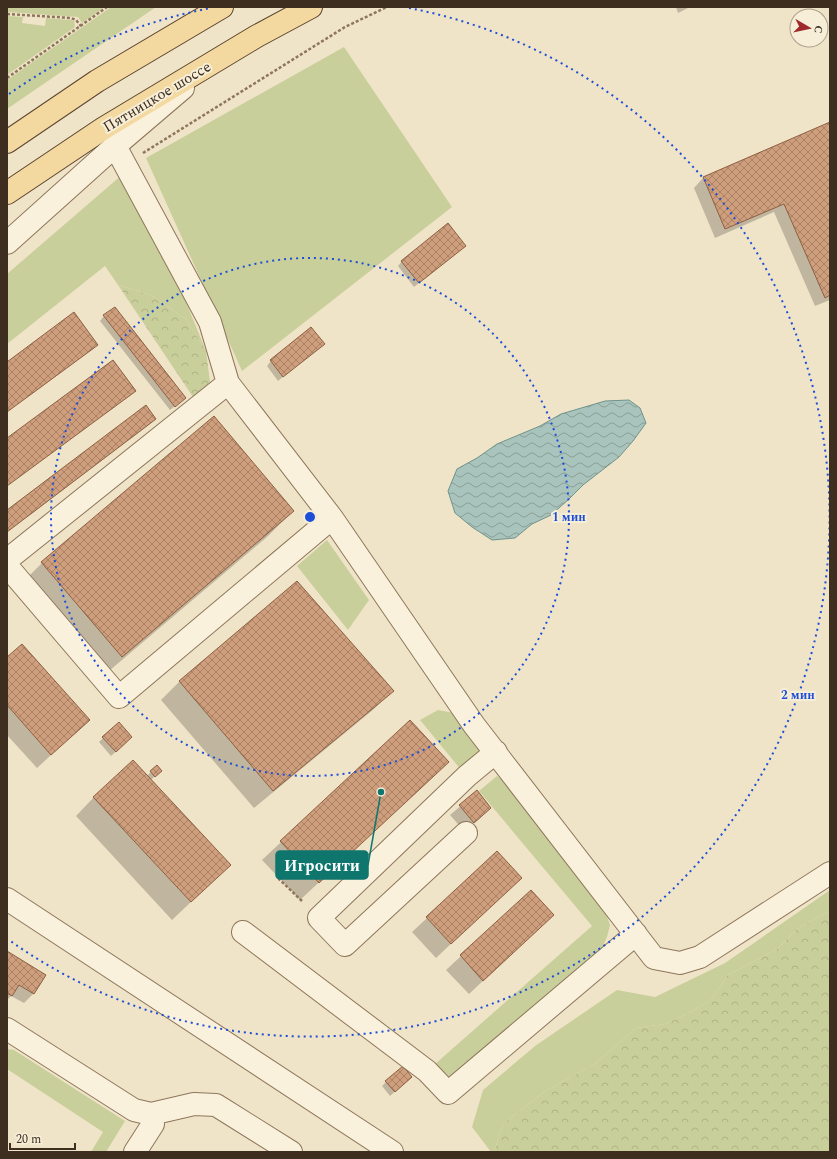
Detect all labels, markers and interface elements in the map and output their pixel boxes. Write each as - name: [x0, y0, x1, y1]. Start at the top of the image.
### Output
- north arrow: [789, 8, 829, 48]
- text: С: [809, 24, 827, 35]
- street label: Пятницкое шоссе: [98, 55, 216, 139]
- text: 1 мин: [552, 508, 586, 527]
- centre of rings: [303, 510, 317, 524]
- text: 2 мин: [781, 686, 815, 705]
- callout: Игросити: [276, 851, 368, 879]
- text: Игросити: [284, 854, 360, 878]
- scale bar: [10, 1125, 75, 1151]
- text: 20 m: [16, 1130, 41, 1149]

